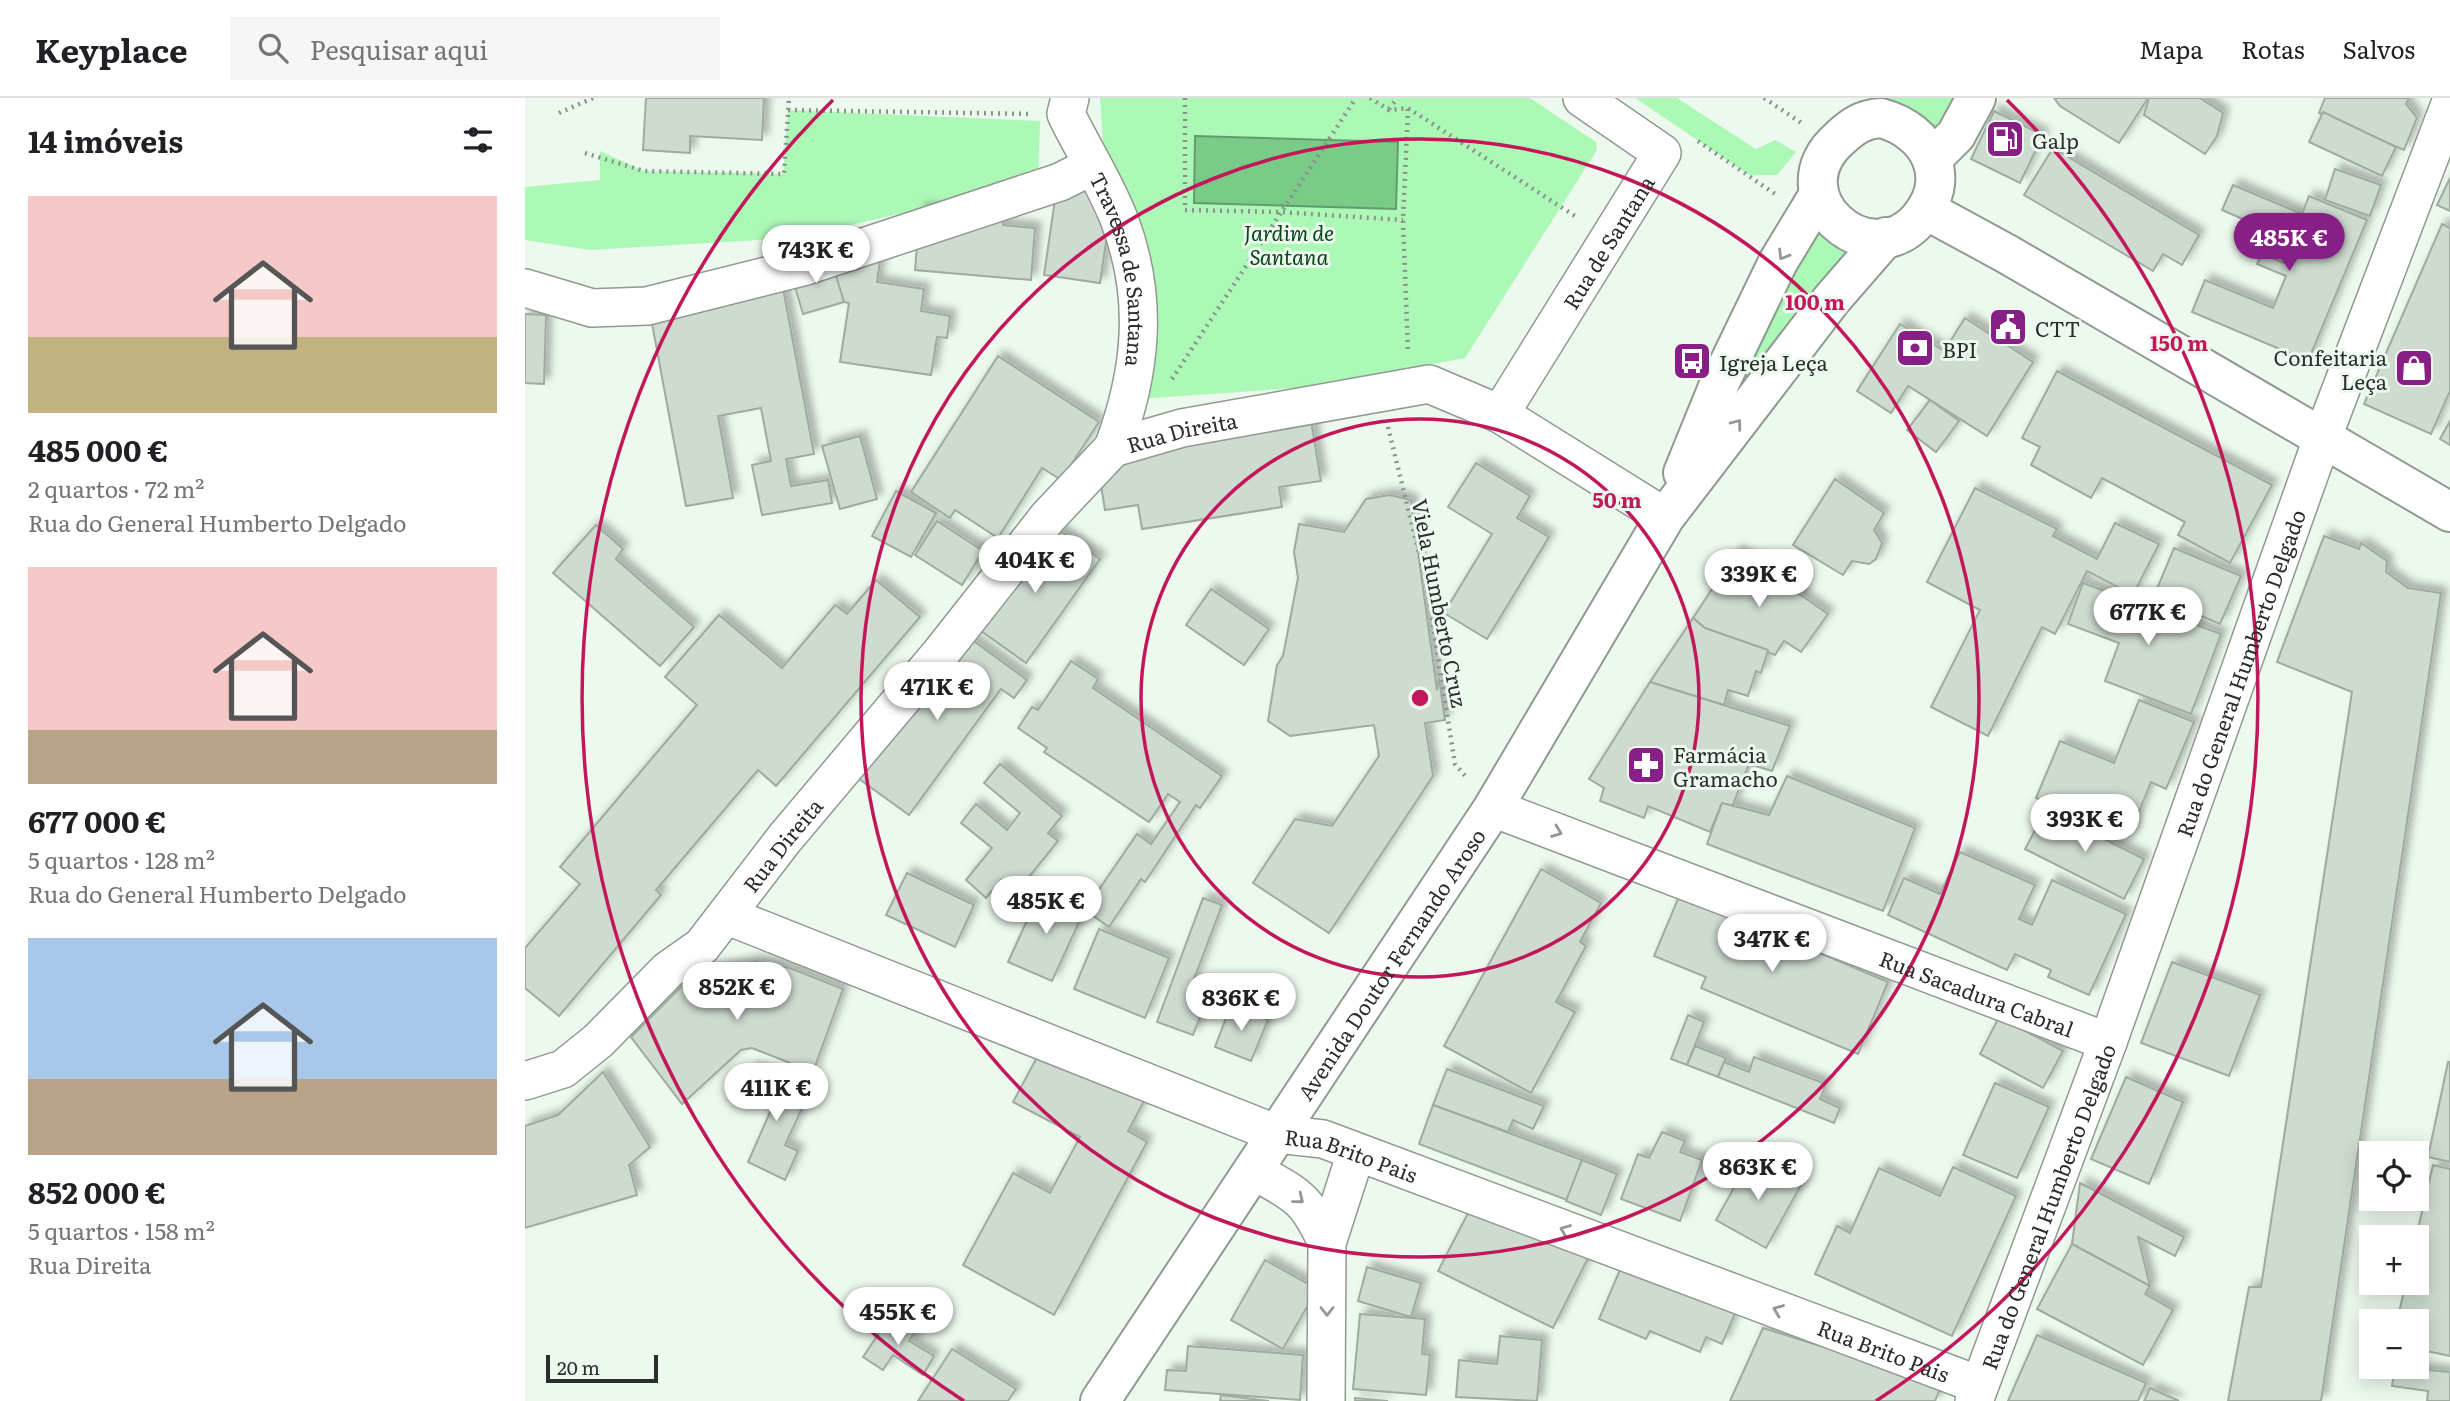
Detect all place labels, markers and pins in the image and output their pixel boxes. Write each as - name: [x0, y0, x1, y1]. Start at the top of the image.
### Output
- fuel station icon: Galp: [1984, 118, 2026, 160]
- place label: Galp: [2032, 124, 2079, 155]
- pin: 485K €: [2232, 214, 2346, 273]
- pin: 743K €: [759, 226, 873, 285]
- public building icon: CTT: [1987, 306, 2029, 348]
- place label: CTT: [2035, 312, 2080, 343]
- bank icon: BPI: [1894, 327, 1936, 369]
- place label: BPI: [1942, 333, 1977, 364]
- bus stop icon: Igreja Leça: [1671, 340, 1713, 382]
- place label: Confeitaria Leça: [2273, 341, 2388, 396]
- place label: Igreja Leça: [1719, 346, 1828, 377]
- shop icon: Confeitaria Leça: [2393, 347, 2435, 389]
- pin: 404K €: [978, 536, 1092, 595]
- pin: 339K €: [1702, 550, 1816, 609]
- pin: 677K €: [2091, 588, 2205, 647]
- pin: 471K €: [880, 662, 994, 722]
- centre of rings: [1408, 686, 1432, 710]
- place label: Farmácia Gramacho: [1673, 738, 1778, 793]
- pharmacy icon: Farmácia Gramacho: [1625, 744, 1667, 786]
- pin: 393K €: [2028, 794, 2142, 854]
- pin: 485K €: [989, 876, 1103, 936]
- pin: 347K €: [1715, 914, 1829, 974]
- pin: 852K €: [680, 962, 794, 1022]
- pin: 836K €: [1184, 974, 1298, 1033]
- pin: 411K €: [719, 1063, 833, 1123]
- pin: 863K €: [1701, 1142, 1815, 1202]
- pin: 455K €: [841, 1288, 955, 1347]

